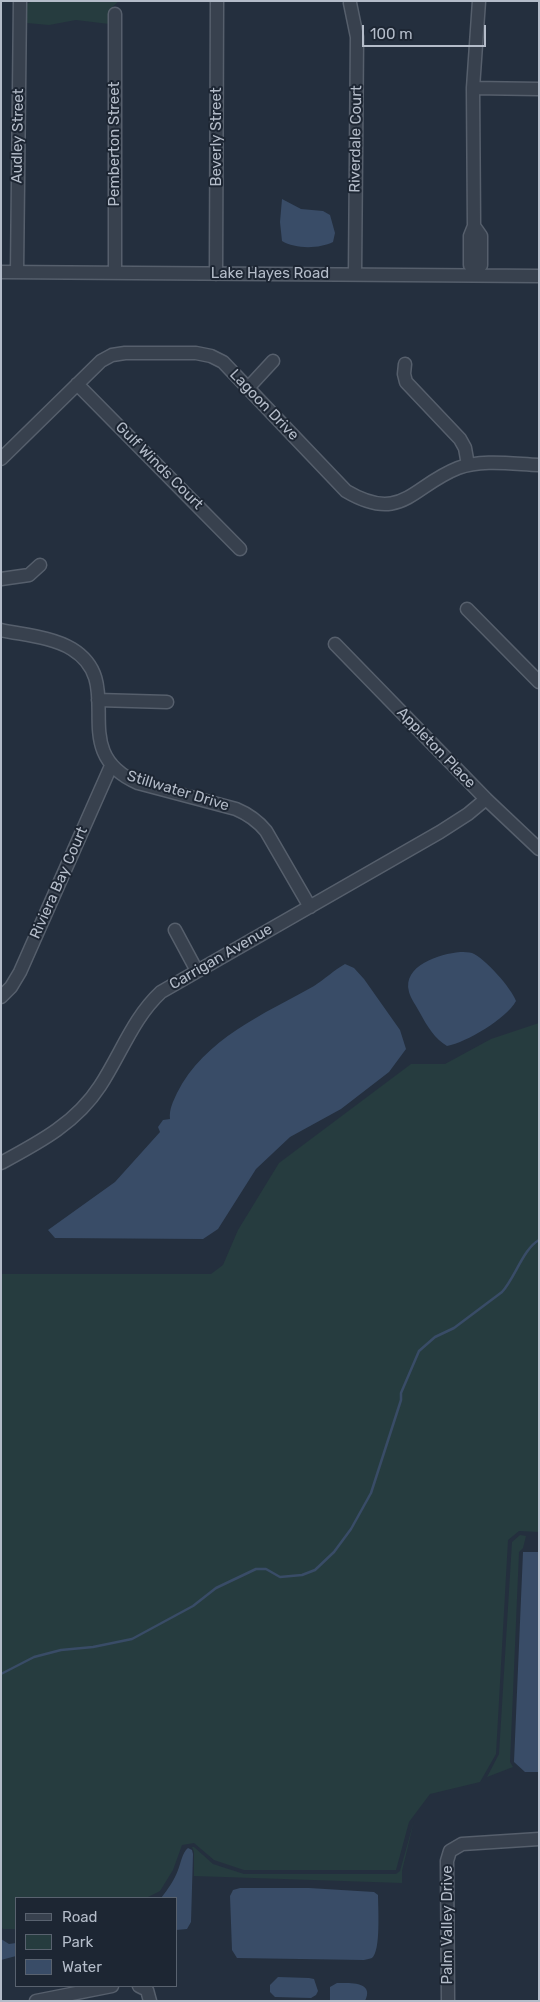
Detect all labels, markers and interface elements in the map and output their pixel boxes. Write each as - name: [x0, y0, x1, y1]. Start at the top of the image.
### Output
- scale bar: [365, 15, 489, 47]
- text: 100 m: [370, 25, 412, 43]
- street label: Pemberton Street: [106, 82, 124, 206]
- street label: Riverdale Court: [346, 85, 366, 193]
- street label: Beverly Street: [208, 87, 226, 187]
- street label: Audley Street: [8, 88, 28, 184]
- street label: Lake Hayes Road: [211, 265, 329, 283]
- street label: Lagoon Drive: [226, 366, 302, 444]
- street label: Gulf Winds Court: [111, 418, 207, 514]
- street label: Appleton Place: [393, 704, 479, 792]
- street label: Stillwater Drive: [125, 767, 231, 815]
- street label: Riviera Bay Court: [26, 824, 92, 942]
- street label: Carrigan Avenue: [166, 920, 276, 994]
- street label: Palm Valley Drive: [439, 1865, 457, 1985]
- legend: [15, 1897, 178, 1987]
- text: Road: [62, 1908, 98, 1926]
- text: Park: [62, 1933, 93, 1951]
- text: Water: [62, 1958, 102, 1976]

